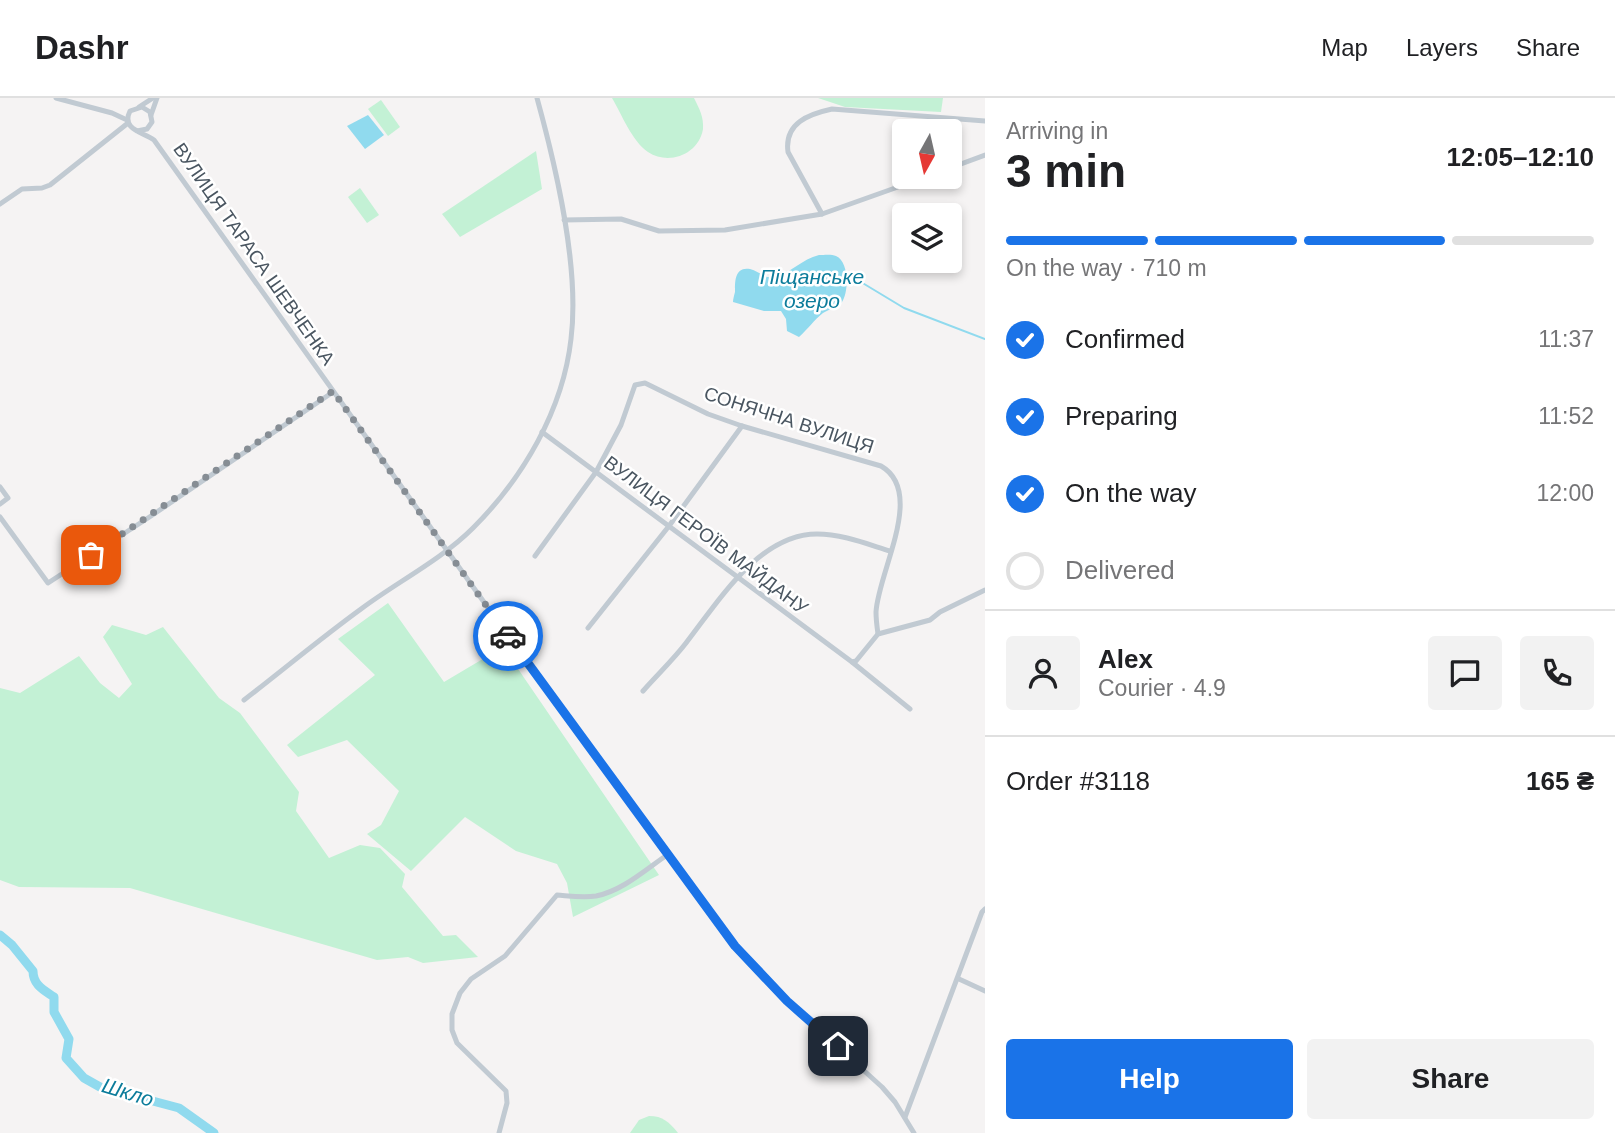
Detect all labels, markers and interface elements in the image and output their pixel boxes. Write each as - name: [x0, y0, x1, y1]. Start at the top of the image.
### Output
- text: Dashr: [35, 29, 129, 66]
- text: Map: [1321, 34, 1368, 61]
- text: Layers: [1406, 34, 1478, 61]
- text: Share: [1516, 34, 1580, 61]
- text: Arriving in: [1006, 118, 1108, 144]
- north arrow: [892, 119, 962, 189]
- map controls: [892, 119, 962, 273]
- street label: ВУЛИЦЯ ТАРАСА ШЕВЧЕНКА: [169, 139, 339, 369]
- text: 12:05–12:10: [1447, 142, 1594, 172]
- text: 3 min: [1006, 145, 1126, 197]
- button: layers: [892, 203, 962, 273]
- text: On the way · 710 m: [1006, 255, 1207, 281]
- water label: Піщанське озеро: [760, 265, 864, 312]
- icon: check: [1006, 321, 1044, 359]
- text: Confirmed: [1065, 324, 1185, 354]
- text: 11:37: [1538, 326, 1594, 352]
- street label: СОНЯЧНА ВУЛИЦЯ: [701, 383, 877, 457]
- icon: check: [1006, 398, 1044, 436]
- text: Preparing: [1065, 401, 1178, 431]
- text: 11:52: [1538, 403, 1594, 429]
- street label: ВУЛИЦЯ ГЕРОЇВ МАЙДАНУ: [600, 452, 813, 619]
- icon: check: [1006, 475, 1044, 513]
- text: On the way: [1065, 478, 1197, 508]
- text: 12:00: [1536, 480, 1594, 506]
- pin: [61, 525, 121, 585]
- icon: bag: [72, 536, 110, 574]
- text: Delivered: [1065, 555, 1175, 585]
- courier: [473, 601, 543, 671]
- icon: car: [489, 617, 527, 655]
- button: person: [1006, 636, 1080, 710]
- button: chat: [1428, 636, 1502, 710]
- button: phone: [1520, 636, 1594, 710]
- text: Alex: [1098, 644, 1153, 674]
- text: Courier · 4.9: [1098, 675, 1226, 701]
- text: Order #3118: [1006, 766, 1150, 796]
- text: 165 ₴: [1526, 766, 1594, 796]
- pin: [808, 1016, 868, 1076]
- icon: home: [819, 1027, 857, 1065]
- button: Help: [1006, 1039, 1293, 1119]
- button: Share: [1307, 1039, 1594, 1119]
- water label: Шкло: [99, 1073, 157, 1111]

